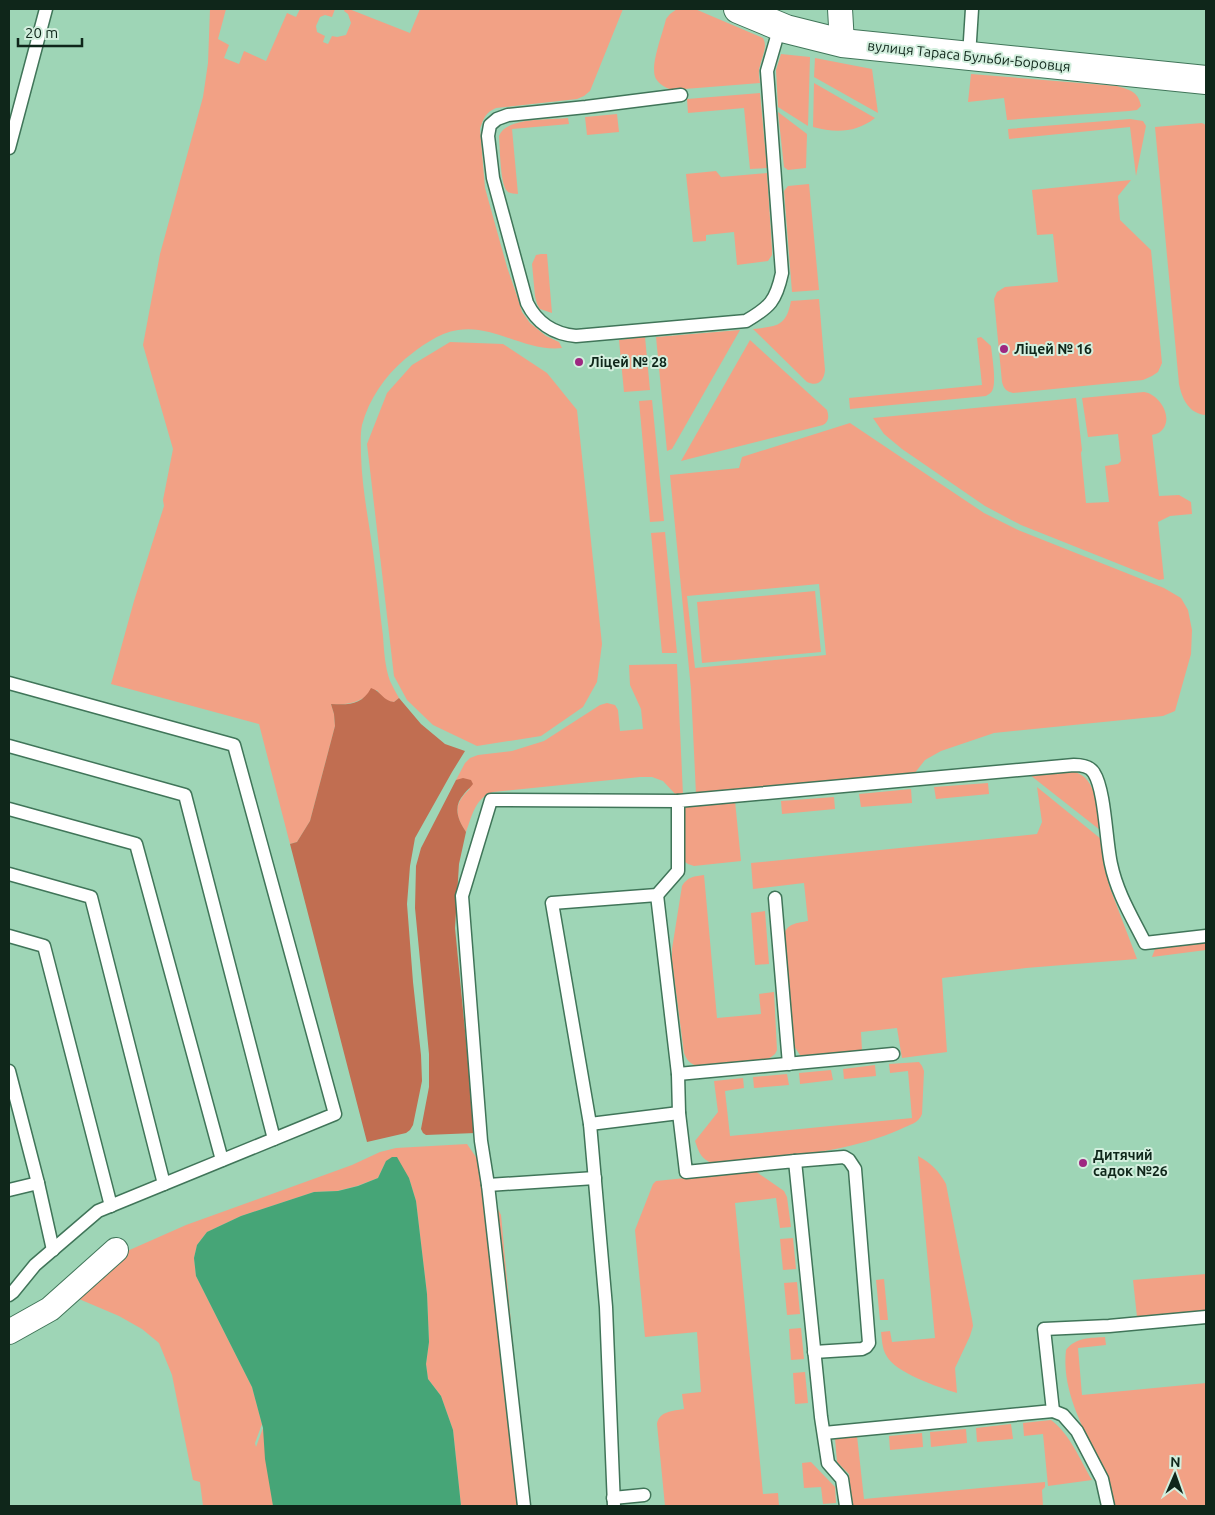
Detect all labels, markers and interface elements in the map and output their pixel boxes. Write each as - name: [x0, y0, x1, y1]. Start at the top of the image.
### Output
- scale bar: [18, 15, 81, 47]
- text: 20 m: [25, 24, 58, 41]
- street label: вулиця Тараса Бульби-Боровця: [867, 37, 1071, 75]
- place label: Ліцей № 16: [1014, 341, 1092, 357]
- marker: Ліцей № 16: [998, 343, 1010, 355]
- place label: Ліцей № 28: [589, 354, 667, 370]
- marker: Ліцей № 28: [573, 356, 585, 368]
- place label: Дитячий садок №26: [1093, 1147, 1168, 1179]
- marker: Дитячий садок №26: [1077, 1157, 1089, 1169]
- north arrow: [1150, 1450, 1200, 1500]
- text: N: [1170, 1454, 1181, 1470]

